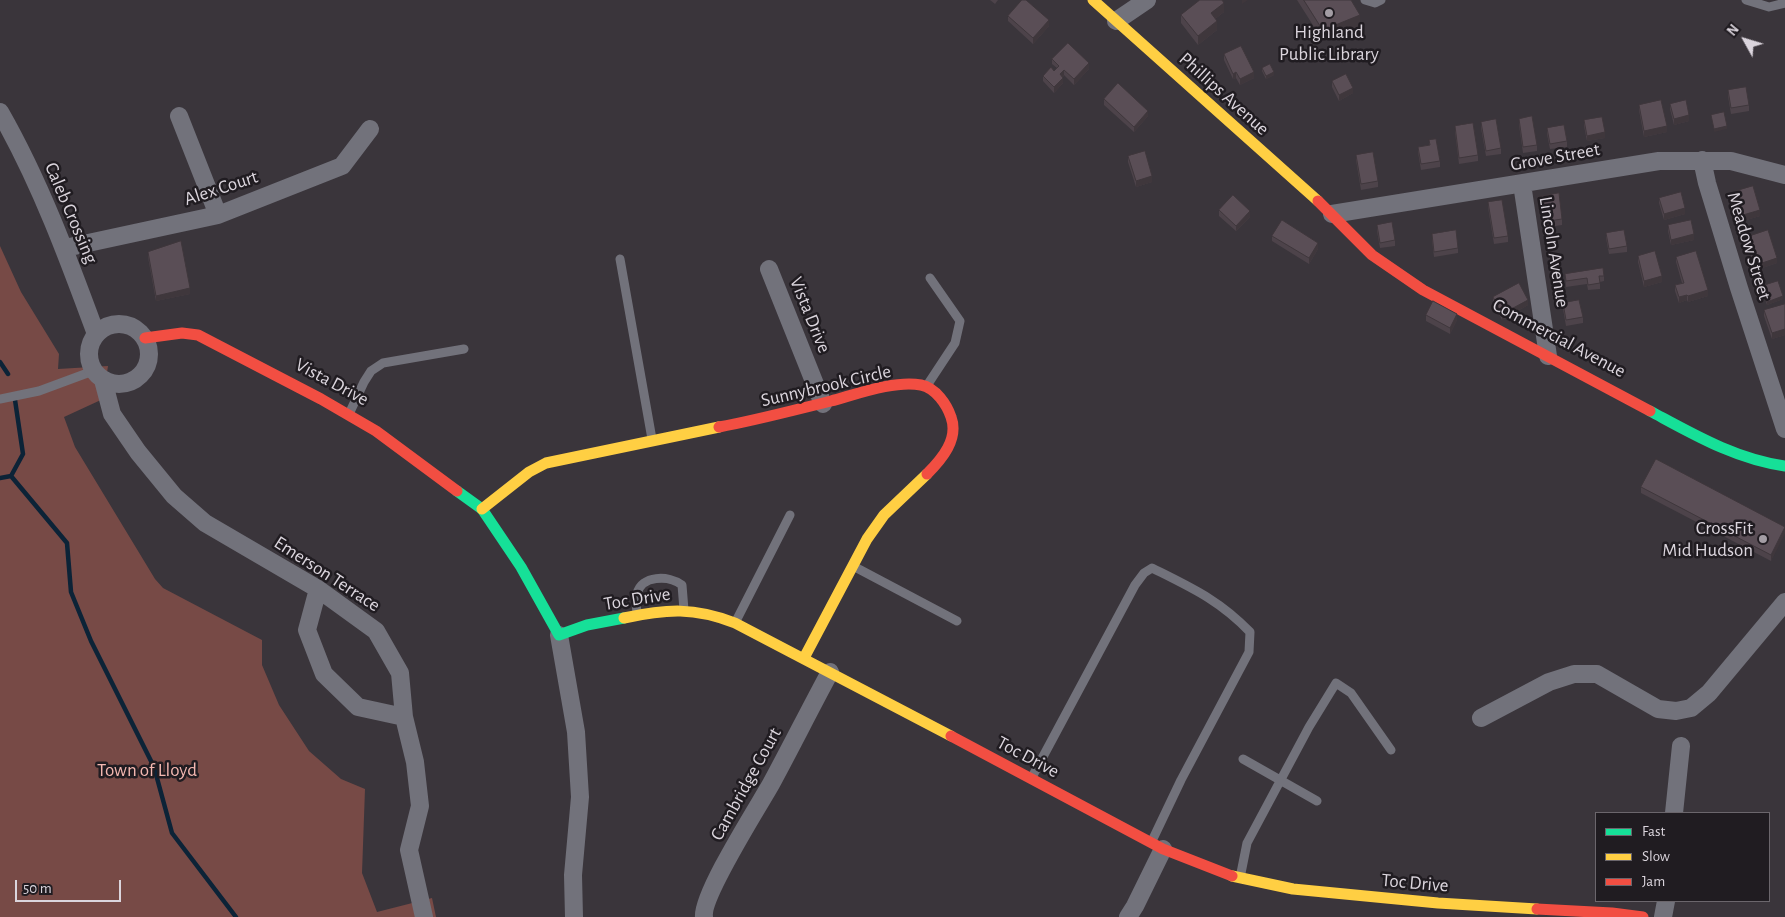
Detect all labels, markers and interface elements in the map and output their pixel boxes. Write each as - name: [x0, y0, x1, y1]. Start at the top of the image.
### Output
- marker: Highland Public Library: [1323, 7, 1335, 19]
- north arrow: [1720, 15, 1770, 65]
- place label: Highland Public Library: [1279, 21, 1379, 65]
- text: N: [1725, 22, 1742, 39]
- street label: Phillips Avenue: [1174, 48, 1274, 140]
- street label: Grove Street: [1508, 138, 1602, 176]
- street label: Caleb Crossing: [39, 159, 103, 267]
- street label: Alex Court: [181, 165, 261, 211]
- street label: Meadow Street: [1722, 189, 1776, 303]
- street label: Lincoln Avenue: [1534, 195, 1574, 309]
- street label: Vista Drive: [784, 274, 836, 356]
- street label: Commercial Avenue: [1488, 293, 1630, 383]
- street label: Vista Drive: [291, 353, 373, 411]
- street label: Sunnybrook Circle: [759, 360, 893, 412]
- place label: CrossFit Mid Hudson: [1662, 517, 1753, 561]
- street label: Emerson Terrace: [270, 531, 384, 617]
- marker: CrossFit Mid Hudson: [1757, 533, 1769, 545]
- street label: Toc Drive: [602, 582, 672, 616]
- street label: Cambridge Court: [706, 724, 786, 844]
- street label: Toc Drive: [993, 731, 1063, 783]
- park label: Town of Lloyd: [97, 759, 197, 781]
- legend: [1595, 812, 1770, 902]
- text: Fast: [1642, 824, 1665, 839]
- text: Slow: [1642, 849, 1670, 864]
- street label: Toc Drive: [1380, 869, 1450, 897]
- scale bar: [18, 870, 124, 902]
- text: Jam: [1642, 874, 1665, 889]
- text: 50 m: [23, 881, 52, 896]

